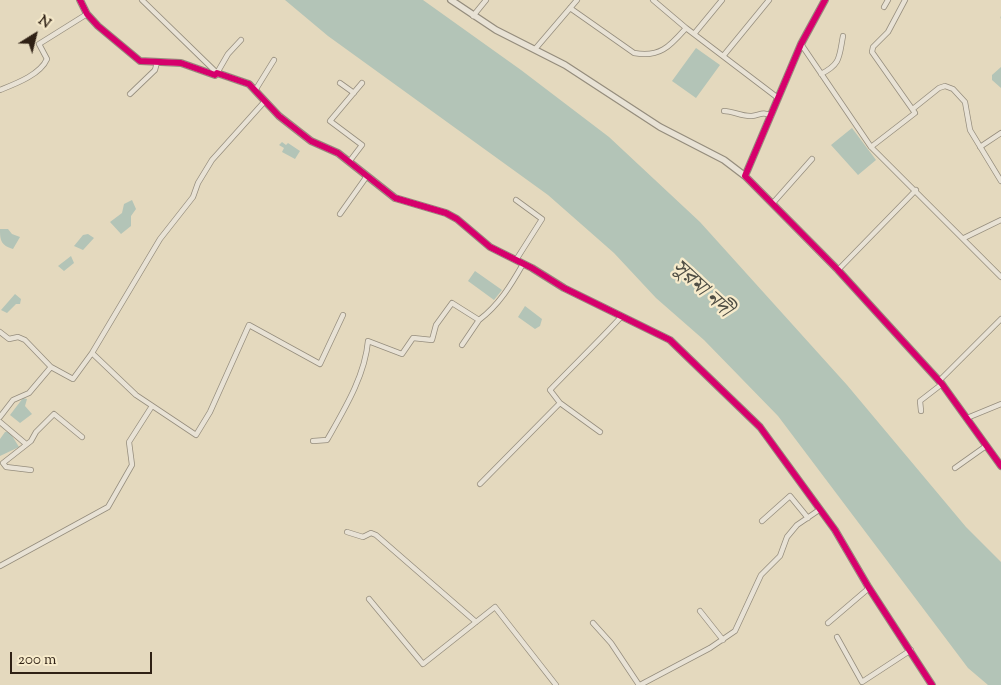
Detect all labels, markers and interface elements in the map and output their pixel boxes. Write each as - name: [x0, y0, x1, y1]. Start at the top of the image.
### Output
- north arrow: [10, 10, 60, 60]
- text: N: [33, 11, 54, 34]
- water label: সুরমা নদী: [664, 256, 736, 324]
- scale bar: [12, 642, 155, 674]
- text: 200 m: [18, 650, 57, 671]

